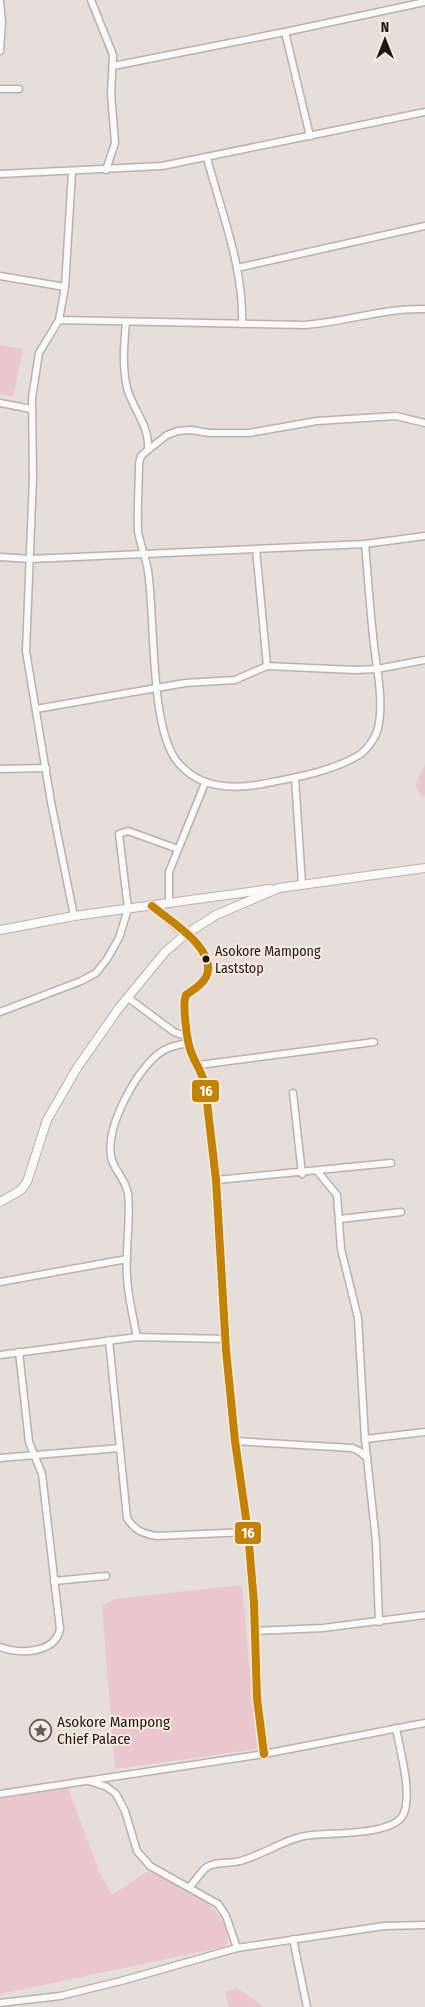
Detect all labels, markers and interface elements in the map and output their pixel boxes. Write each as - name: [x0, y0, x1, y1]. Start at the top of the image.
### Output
- north arrow: [360, 15, 410, 65]
- text: N: [381, 19, 389, 36]
- place label: Asokore Mampong Laststop: [215, 943, 321, 977]
- marker: Asokore Mampong Laststop: [201, 954, 211, 964]
- line badge: 16: [191, 1079, 220, 1103]
- text: 16: [199, 1083, 213, 1100]
- line badge: 16: [234, 1521, 262, 1545]
- text: 16: [241, 1525, 255, 1542]
- place label: Asokore Mampong Chief Palace: [57, 1713, 170, 1748]
- place icon: Asokore Mampong Chief Palace: [29, 1719, 53, 1743]

